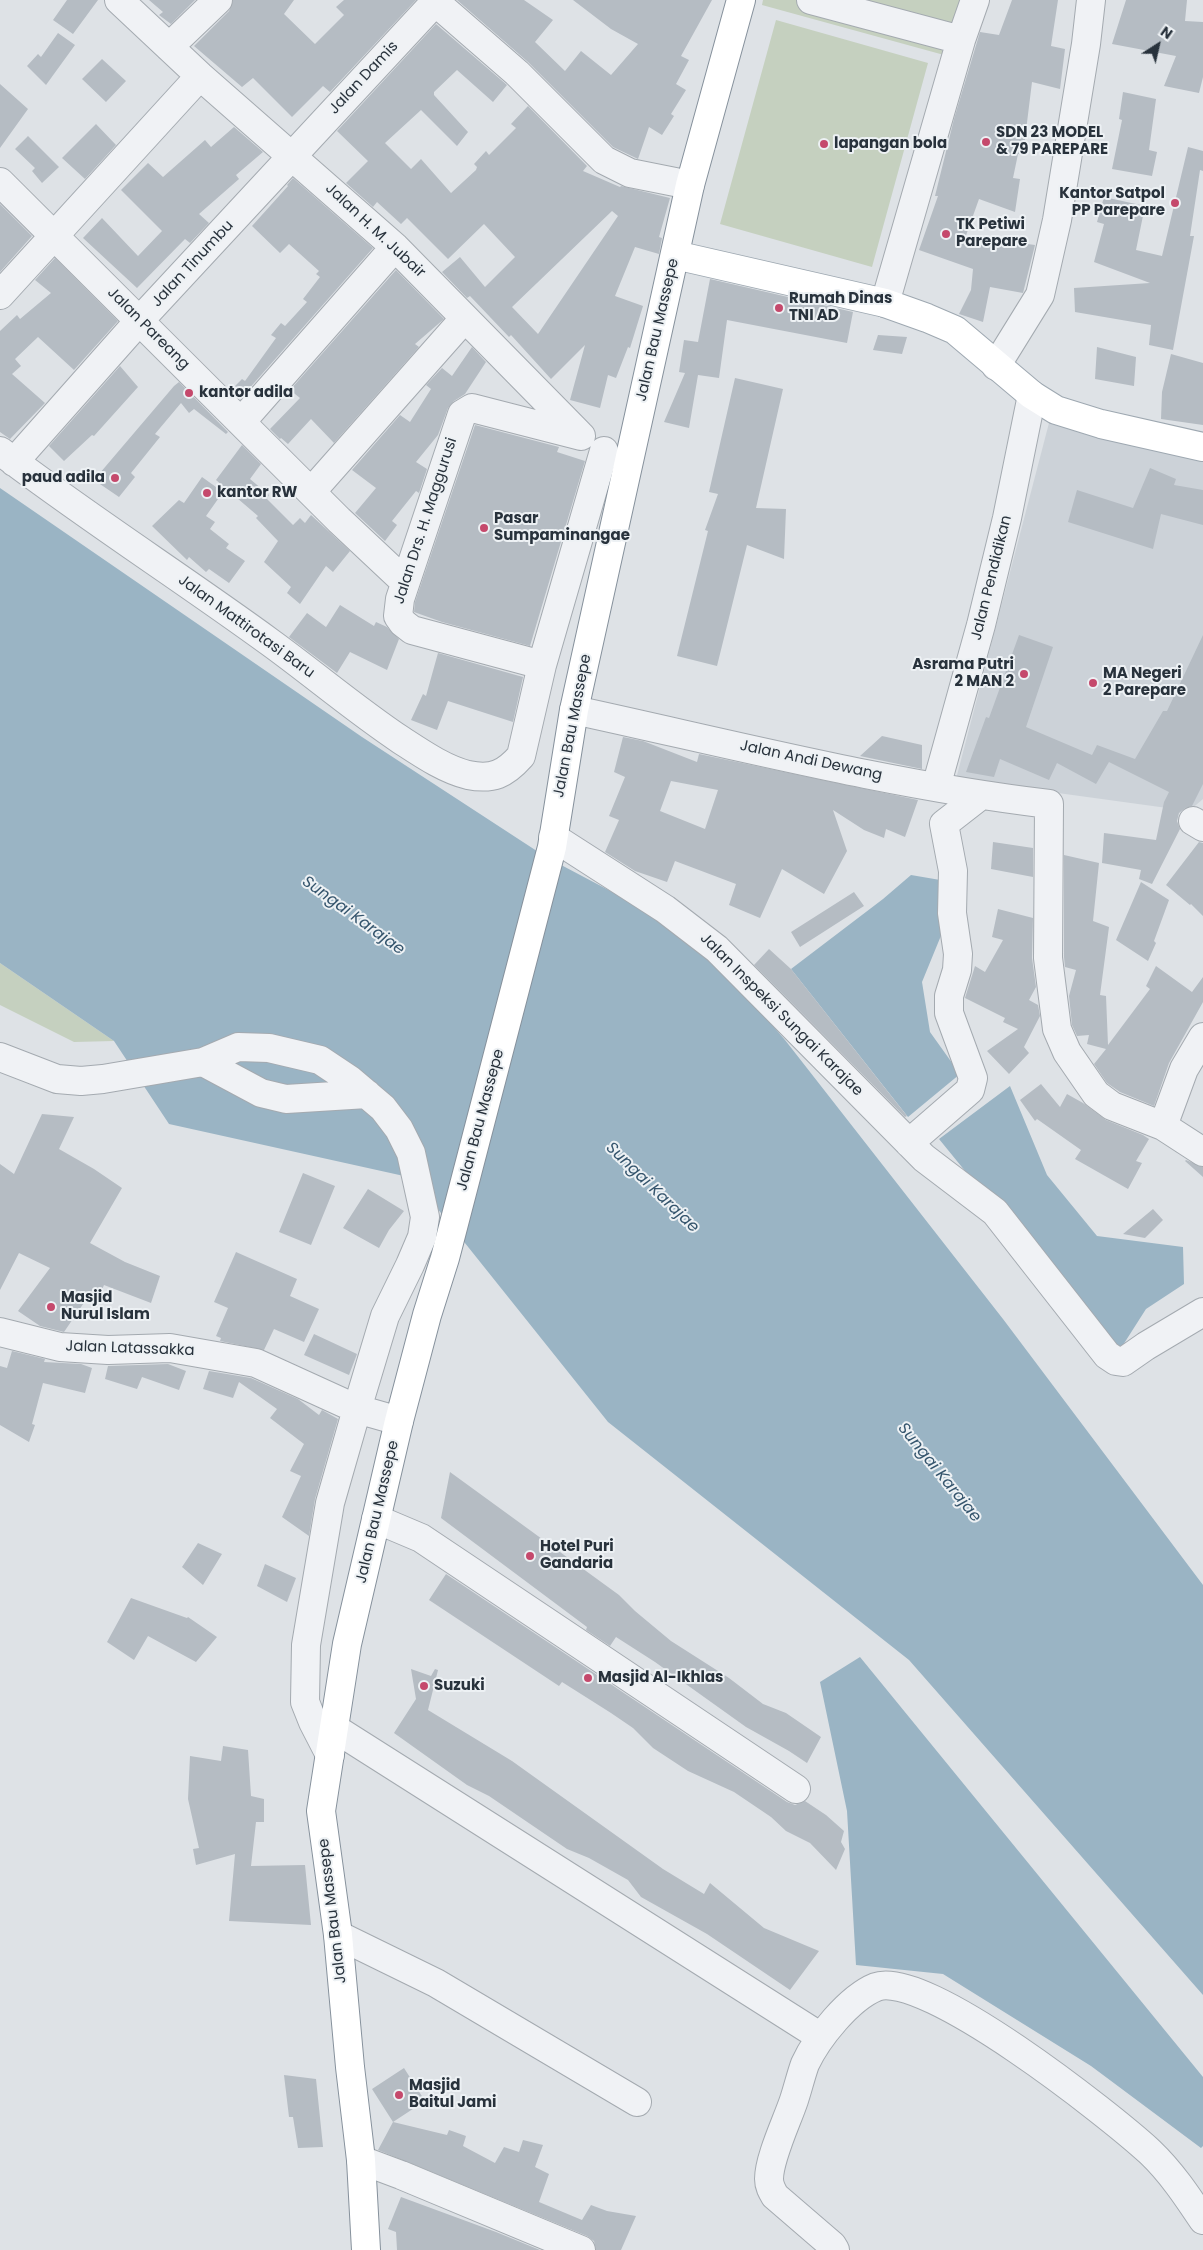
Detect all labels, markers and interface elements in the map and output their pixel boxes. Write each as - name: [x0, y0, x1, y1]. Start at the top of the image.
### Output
- north arrow: [1133, 20, 1183, 70]
- text: N: [1157, 22, 1177, 44]
- street label: Jalan Damis: [326, 38, 402, 118]
- place label: SDN 23 MODEL & 79 PAREPARE: [996, 124, 1108, 159]
- place label: lapangan bola: [834, 135, 947, 153]
- marker: SDN 23 MODEL & 79 PAREPARE: [980, 136, 992, 148]
- marker: lapangan bola: [818, 138, 830, 150]
- street label: Jalan H. M. Jubair: [321, 180, 429, 282]
- place label: Kantor Satpol PP Parepare: [1059, 185, 1165, 220]
- marker: Kantor Satpol PP Parepare: [1169, 197, 1181, 209]
- place label: TK Petiwi Parepare: [956, 216, 1027, 251]
- street label: Jalan Tinumbu: [148, 217, 238, 311]
- marker: TK Petiwi Parepare: [940, 228, 952, 240]
- street label: Jalan Bau Massepe: [633, 257, 683, 403]
- street label: Jalan Pareang: [103, 284, 193, 374]
- place label: Rumah Dinas TNI AD: [789, 290, 892, 325]
- marker: Rumah Dinas TNI AD: [773, 302, 785, 314]
- place label: kantor adila: [199, 384, 293, 402]
- marker: kantor adila: [183, 387, 195, 399]
- street label: Jalan Drs. H. Maggurusi: [391, 436, 461, 606]
- place label: paud adila: [22, 469, 105, 487]
- marker: paud adila: [109, 472, 121, 484]
- place label: kantor RW: [217, 484, 297, 502]
- marker: kantor RW: [201, 487, 213, 499]
- place label: Pasar Sumpaminangae: [494, 510, 630, 545]
- street label: Jalan Pendidikan: [968, 514, 1016, 642]
- marker: Pasar Sumpaminangae: [478, 522, 490, 534]
- street label: Jalan Mattirotasi Baru: [174, 572, 318, 682]
- street label: Jalan Bau Massepe: [550, 653, 596, 799]
- place label: Asrama Putri 2 MAN 2: [912, 656, 1014, 691]
- place label: MA Negeri 2 Parepare: [1103, 665, 1186, 700]
- marker: Asrama Putri 2 MAN 2: [1018, 668, 1030, 680]
- marker: MA Negeri 2 Parepare: [1087, 677, 1099, 689]
- street label: Jalan Andi Dewang: [738, 737, 884, 785]
- water label: Sungai Karajae: [298, 872, 408, 960]
- street label: Jalan Inspeksi Sungai Karajae: [696, 930, 866, 1100]
- street label: Jalan Bau Massepe: [453, 1047, 509, 1193]
- water label: Sungai Karajae: [601, 1139, 703, 1237]
- place label: Masjid Nurul Islam: [61, 1289, 150, 1324]
- marker: Masjid Nurul Islam: [45, 1301, 57, 1313]
- street label: Jalan Latassakka: [65, 1338, 195, 1360]
- water label: Sungai Karajae: [893, 1420, 985, 1526]
- street label: Jalan Bau Massepe: [353, 1439, 403, 1585]
- place label: Hotel Puri Gandaria: [540, 1538, 614, 1573]
- marker: Hotel Puri Gandaria: [524, 1550, 536, 1562]
- place label: Masjid Al-Ikhlas: [598, 1669, 723, 1687]
- marker: Masjid Al-Ikhlas: [582, 1672, 594, 1684]
- place label: Suzuki: [434, 1677, 485, 1695]
- marker: Suzuki: [418, 1680, 430, 1692]
- street label: Jalan Bau Massepe: [315, 1837, 351, 1985]
- place label: Masjid Baitul Jami: [409, 2077, 496, 2112]
- marker: Masjid Baitul Jami: [393, 2089, 405, 2101]

